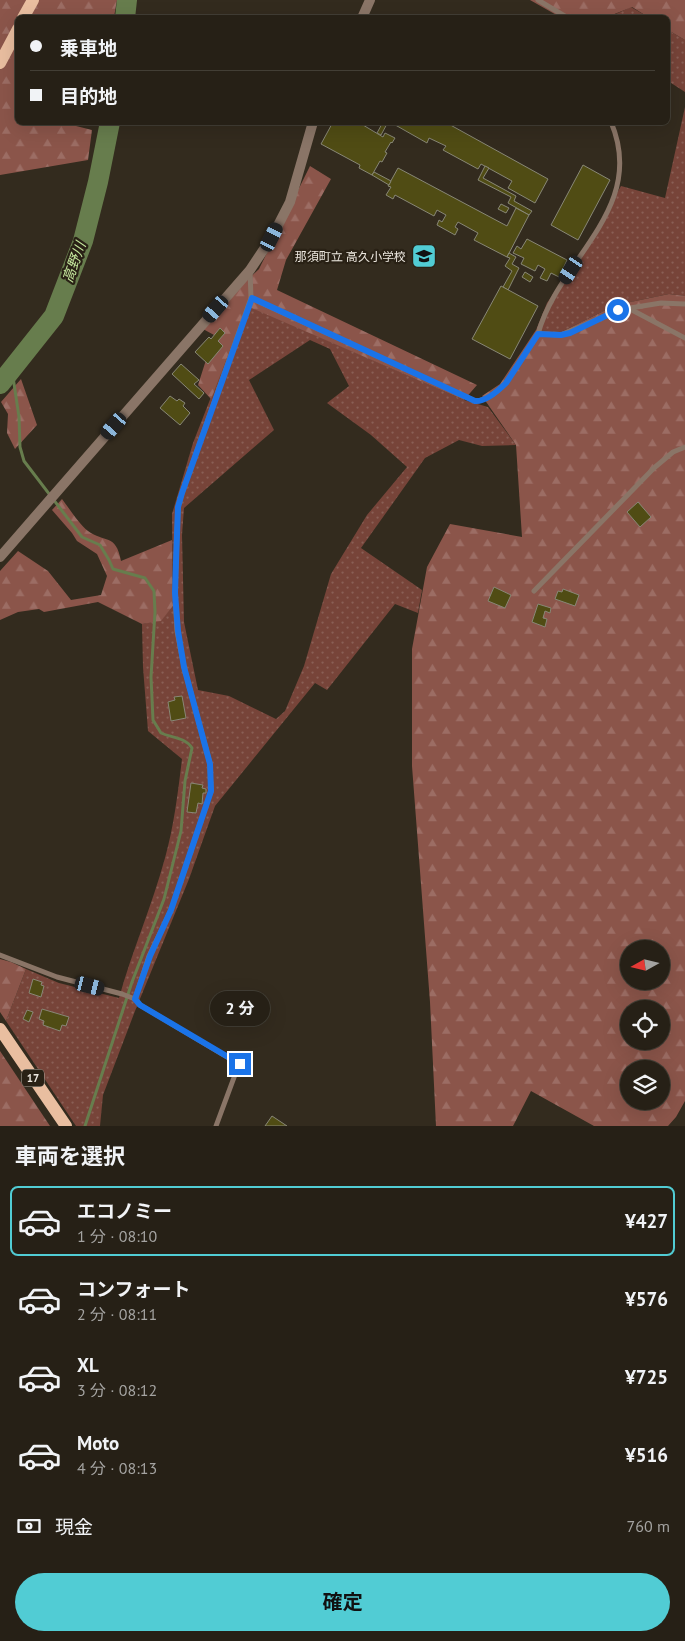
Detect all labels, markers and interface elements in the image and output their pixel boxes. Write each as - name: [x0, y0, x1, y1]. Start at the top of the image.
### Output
- text: 乗車地: [60, 36, 117, 60]
- text: 目的地: [60, 84, 117, 108]
- car: [258, 220, 285, 254]
- water label: 高野川: [58, 237, 90, 285]
- school or university icon: 那須町立 高久小学校: [411, 243, 437, 269]
- place label: 那須町立 高久小学校: [295, 249, 406, 264]
- car: [556, 253, 585, 287]
- car: [200, 293, 231, 325]
- route start: [607, 299, 629, 321]
- car: [98, 410, 129, 442]
- north arrow: [620, 940, 670, 990]
- map controls: [620, 940, 670, 1110]
- car: [73, 975, 106, 997]
- callout: 2 分: [210, 992, 270, 1026]
- text: 2 分: [225, 998, 255, 1018]
- button: locate: [620, 1000, 670, 1050]
- route end: [229, 1053, 251, 1075]
- button: layers: [620, 1060, 670, 1110]
- road number: 17: [22, 1070, 44, 1086]
- text: 車両を選択: [15, 1142, 125, 1170]
- icon: car: [17, 1199, 62, 1244]
- text: エコノミー: [77, 1199, 172, 1223]
- text: ¥427: [625, 1209, 668, 1233]
- text: 1 分 · 08:10: [77, 1226, 157, 1246]
- icon: car: [17, 1277, 62, 1322]
- text: コンフォート: [77, 1277, 190, 1301]
- text: ¥576: [625, 1287, 668, 1311]
- text: 2 分 · 08:11: [77, 1304, 157, 1324]
- text: XL: [77, 1353, 99, 1377]
- icon: car: [17, 1355, 62, 1400]
- text: ¥725: [625, 1365, 668, 1389]
- text: 3 分 · 08:12: [77, 1380, 157, 1400]
- text: Moto: [77, 1431, 119, 1455]
- icon: car: [17, 1433, 62, 1478]
- text: ¥516: [625, 1443, 668, 1467]
- text: 4 分 · 08:13: [77, 1458, 157, 1478]
- icon: cash: [15, 1512, 43, 1540]
- text: 現金: [55, 1515, 93, 1539]
- text: 760 m: [627, 1516, 670, 1536]
- button: 確定: [15, 1573, 670, 1631]

